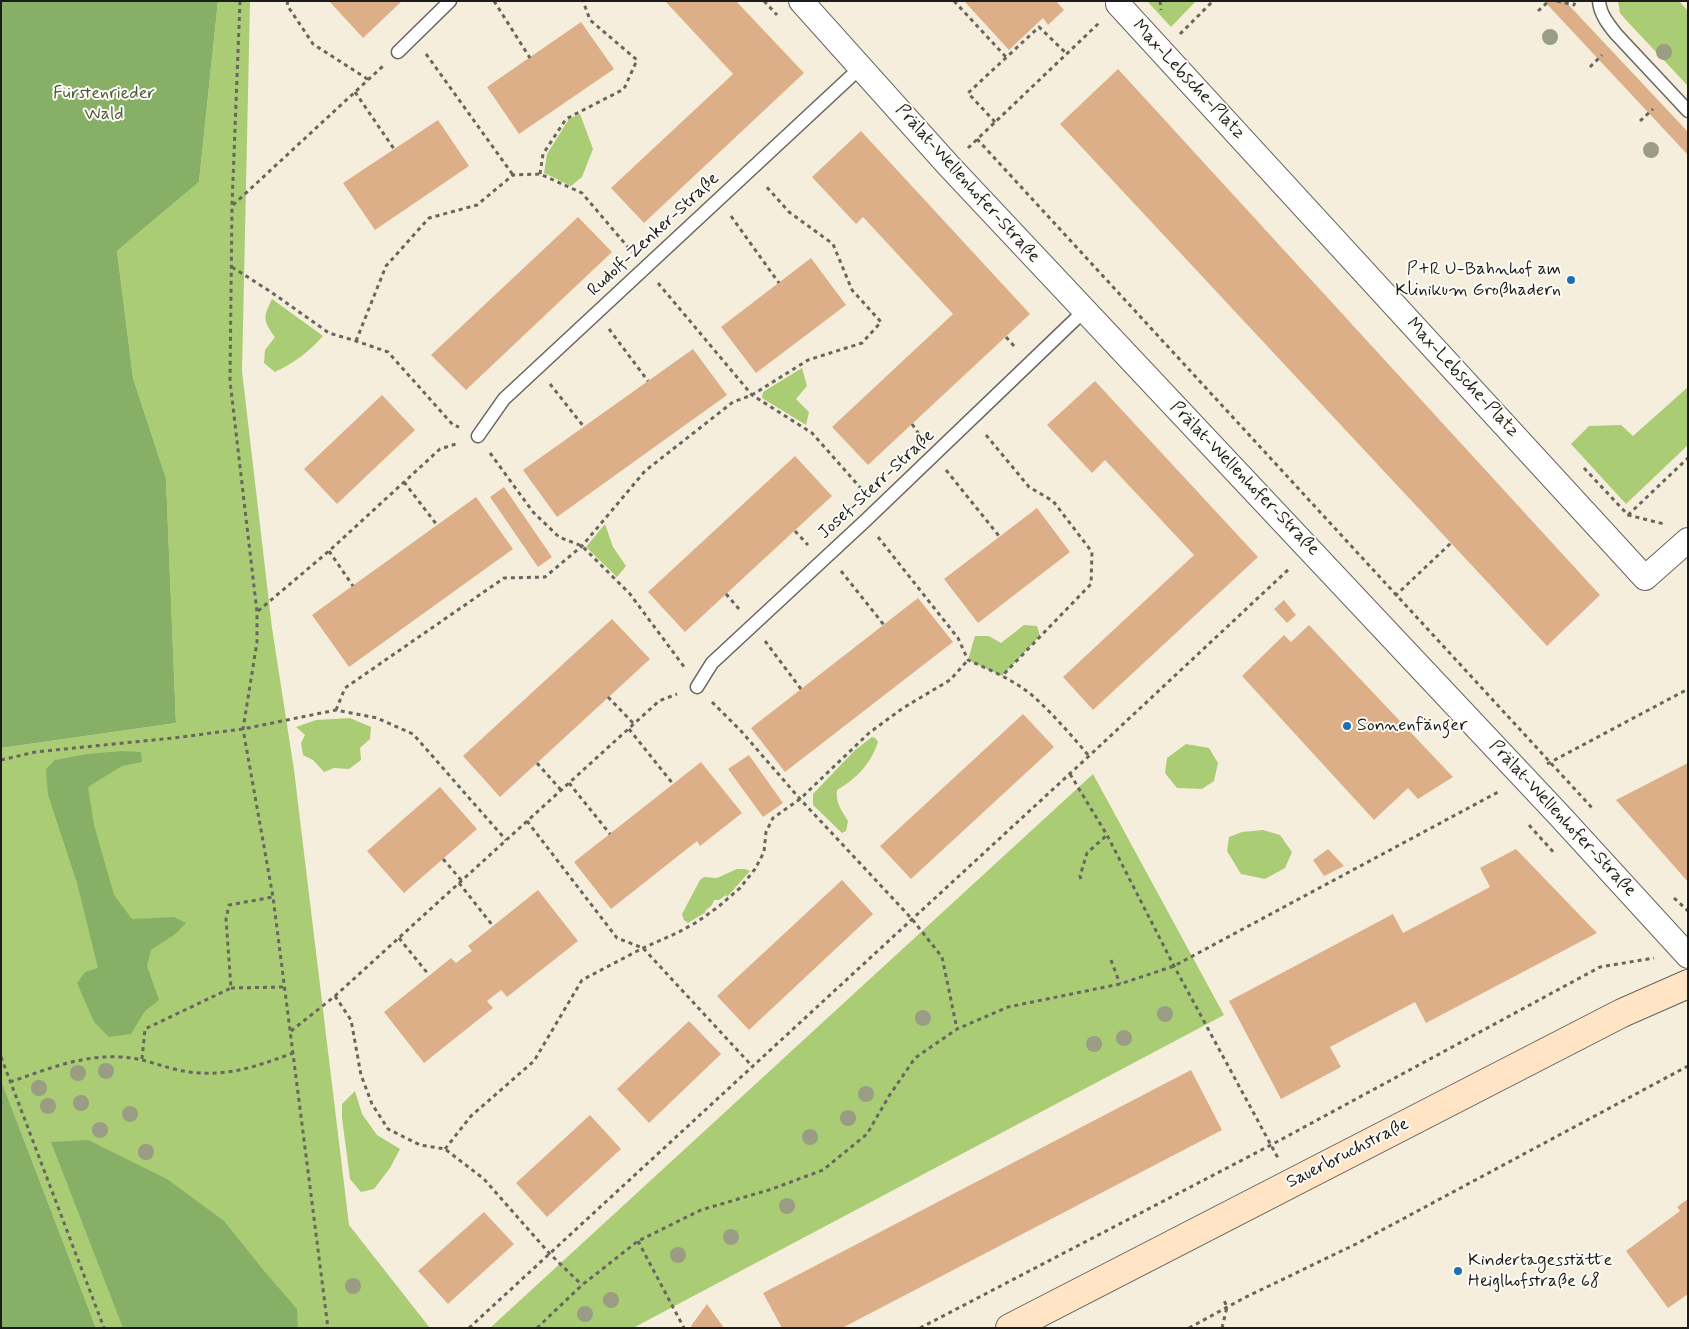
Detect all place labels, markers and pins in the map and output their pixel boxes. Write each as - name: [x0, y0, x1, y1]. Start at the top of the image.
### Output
- place label: P+R U-Bahnhof am Klinikum Großhadern: [1395, 259, 1561, 302]
- marker: P+R U-Bahnhof am Klinikum Großhadern: [1565, 274, 1577, 286]
- place label: Sonnenfänger: [1357, 715, 1467, 737]
- marker: Sonnenfänger: [1341, 720, 1353, 732]
- place label: Kindertagesstätte Heiglhofstraße 68: [1468, 1250, 1612, 1292]
- marker: Kindertagesstätte Heiglhofstraße 68: [1452, 1265, 1464, 1277]

